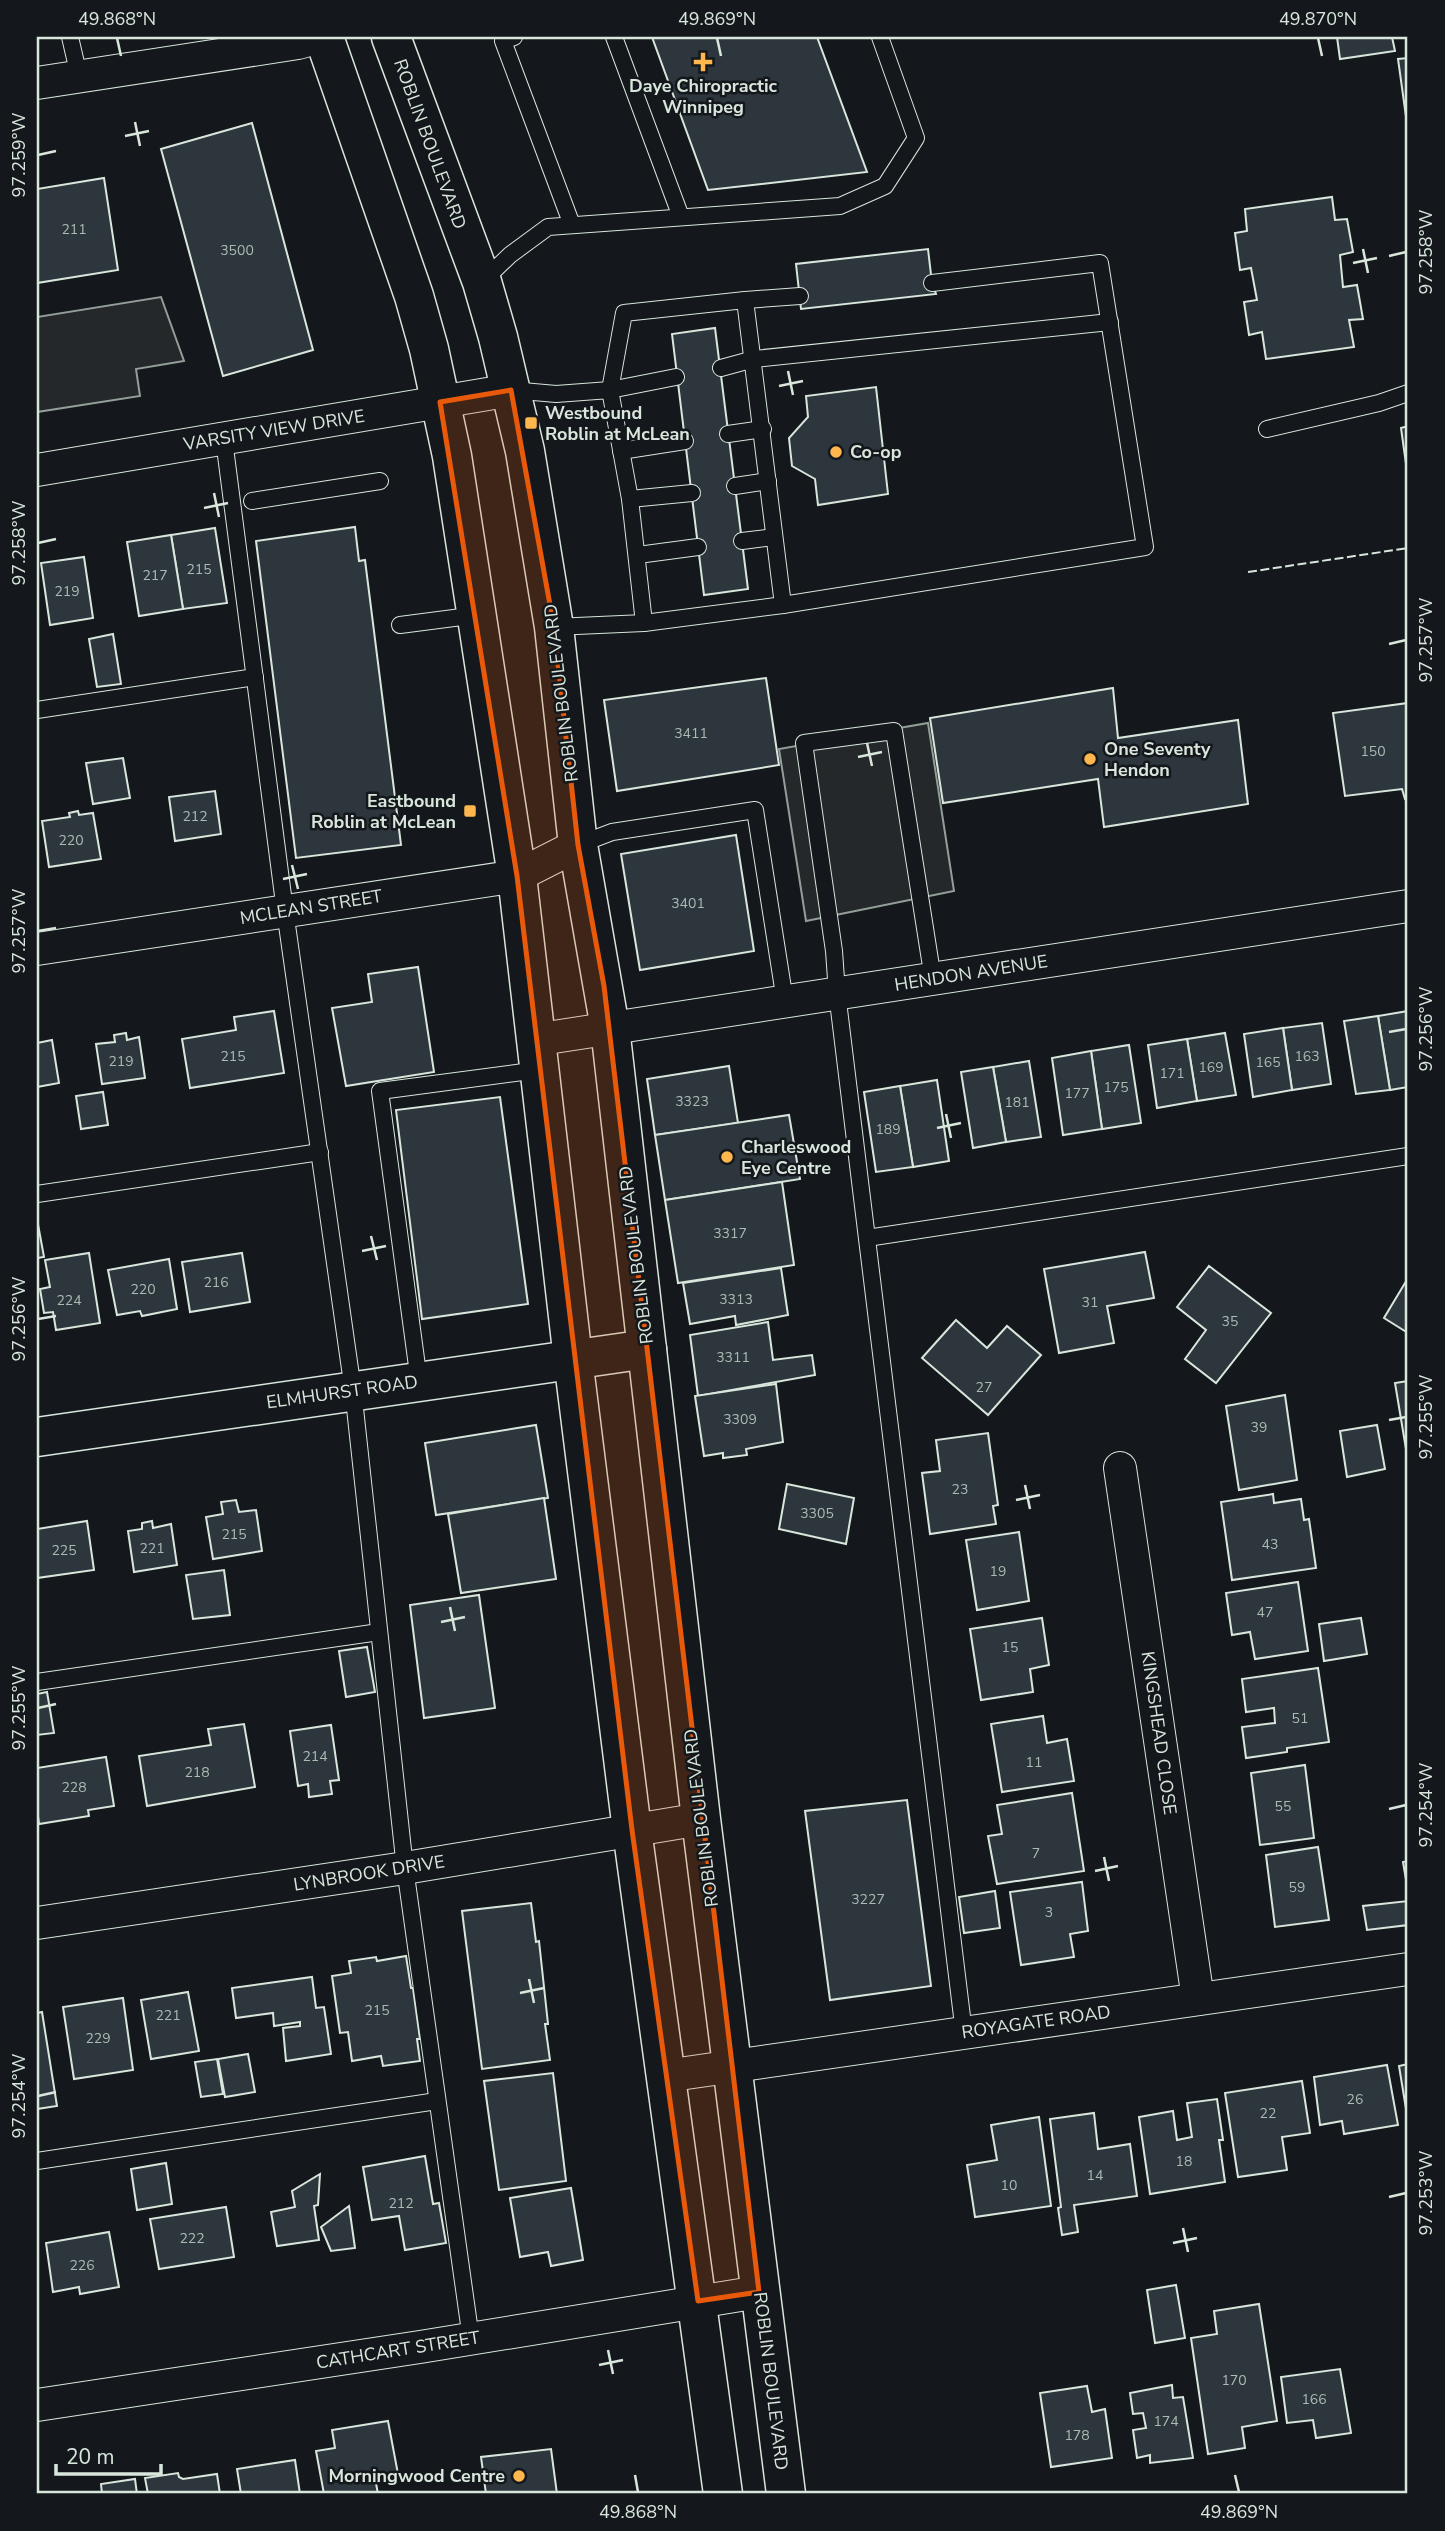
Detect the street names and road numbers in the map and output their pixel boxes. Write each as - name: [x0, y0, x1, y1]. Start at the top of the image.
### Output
- street label: ROBLIN BOULEVARD: [388, 56, 472, 232]
- street label: VARSITY VIEW DRIVE: [181, 404, 366, 456]
- street label: ROBLIN BOULEVARD: [538, 602, 584, 784]
- street label: MCLEAN STREET: [238, 884, 384, 930]
- street label: HENDON AVENUE: [893, 949, 1049, 997]
- street label: ROBLIN BOULEVARD: [613, 1164, 659, 1346]
- street label: ELMHURST ROAD: [265, 1369, 419, 1415]
- street label: KINGSHEAD CLOSE: [1136, 1650, 1182, 1816]
- street label: ROBLIN BOULEVARD: [678, 1727, 724, 1909]
- street label: LYNBROOK DRIVE: [292, 1849, 446, 1897]
- street label: ROYAGATE ROAD: [960, 2000, 1112, 2044]
- street label: ROBLIN BOULEVARD: [748, 2290, 794, 2472]
- street label: CATHCART STREET: [314, 2325, 482, 2375]

